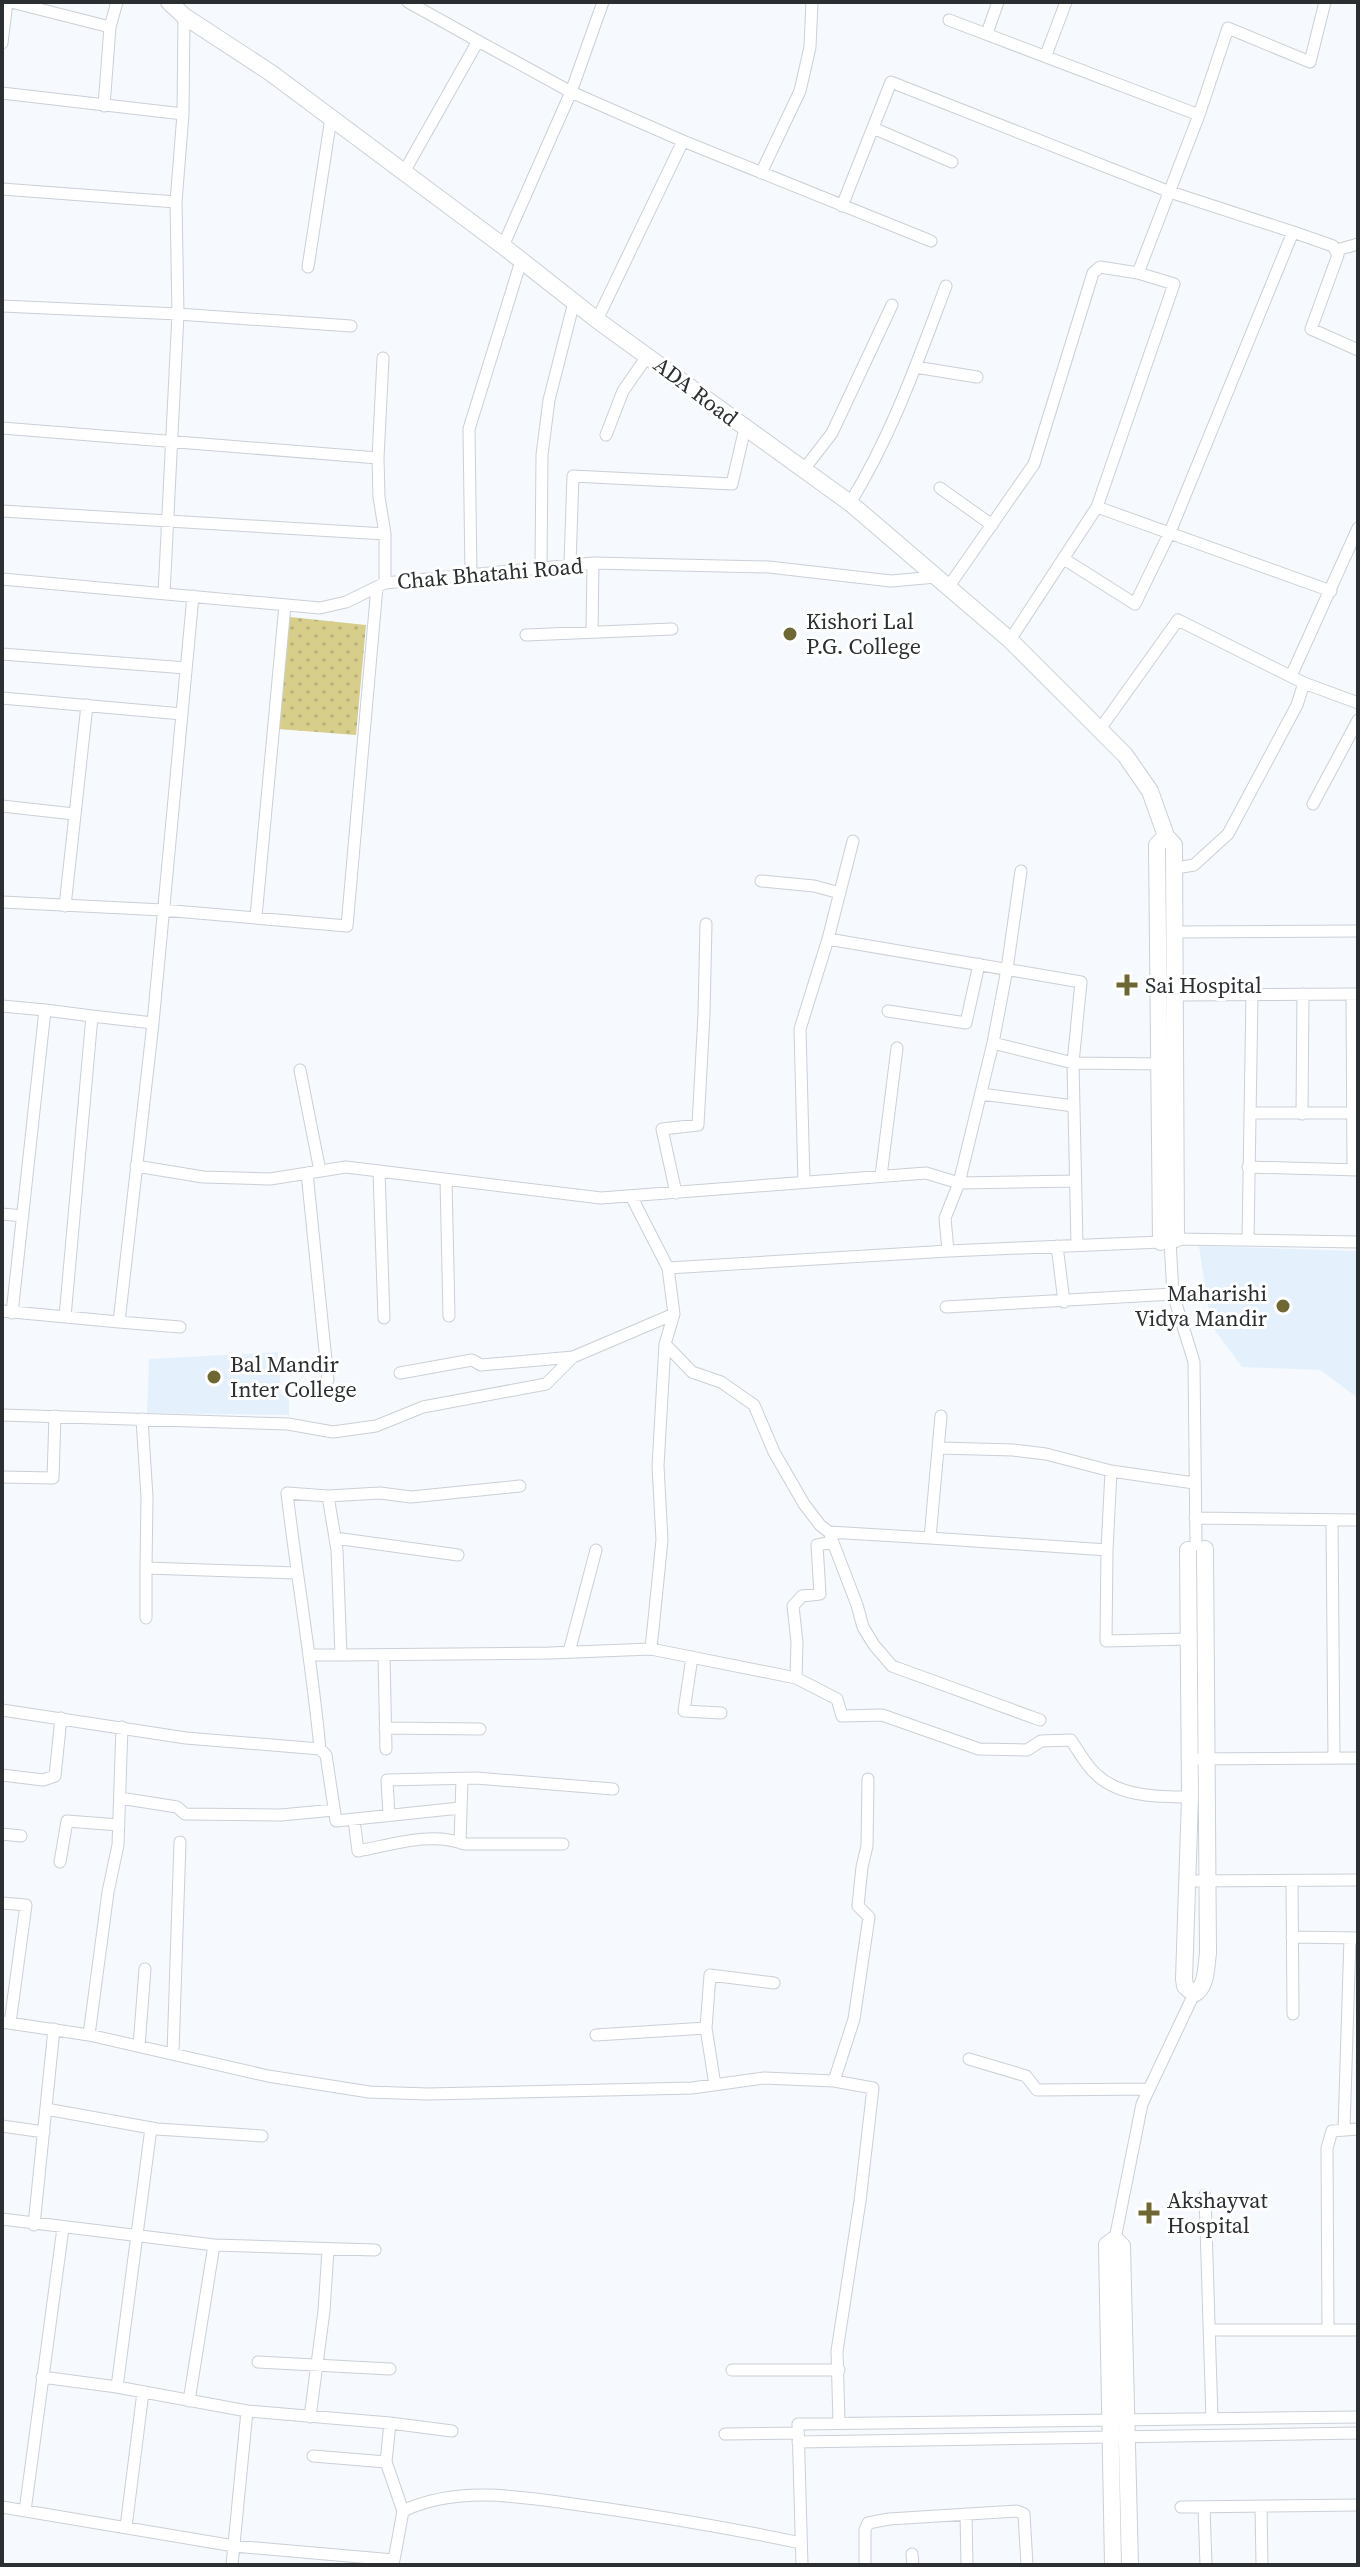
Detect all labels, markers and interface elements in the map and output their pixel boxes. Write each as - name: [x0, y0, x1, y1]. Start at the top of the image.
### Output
- street label: ADA Road: [648, 349, 745, 433]
- street label: Chak Bhatahi Road: [396, 550, 585, 596]
- place label: Kishori Lal P.G. College: [806, 606, 921, 661]
- marker: Kishori Lal P.G. College: [781, 625, 799, 643]
- place label: Sai Hospital: [1145, 970, 1262, 1000]
- marker: Sai Hospital: [1116, 974, 1138, 996]
- place label: Maharishi Vidya Mandir: [1135, 1278, 1268, 1333]
- marker: Maharishi Vidya Mandir: [1274, 1297, 1292, 1315]
- place label: Bal Mandir Inter College: [230, 1349, 357, 1404]
- marker: Bal Mandir Inter College: [205, 1368, 223, 1386]
- place label: Akshayvat Hospital: [1167, 2185, 1268, 2240]
- marker: Akshayvat Hospital: [1138, 2202, 1160, 2224]

